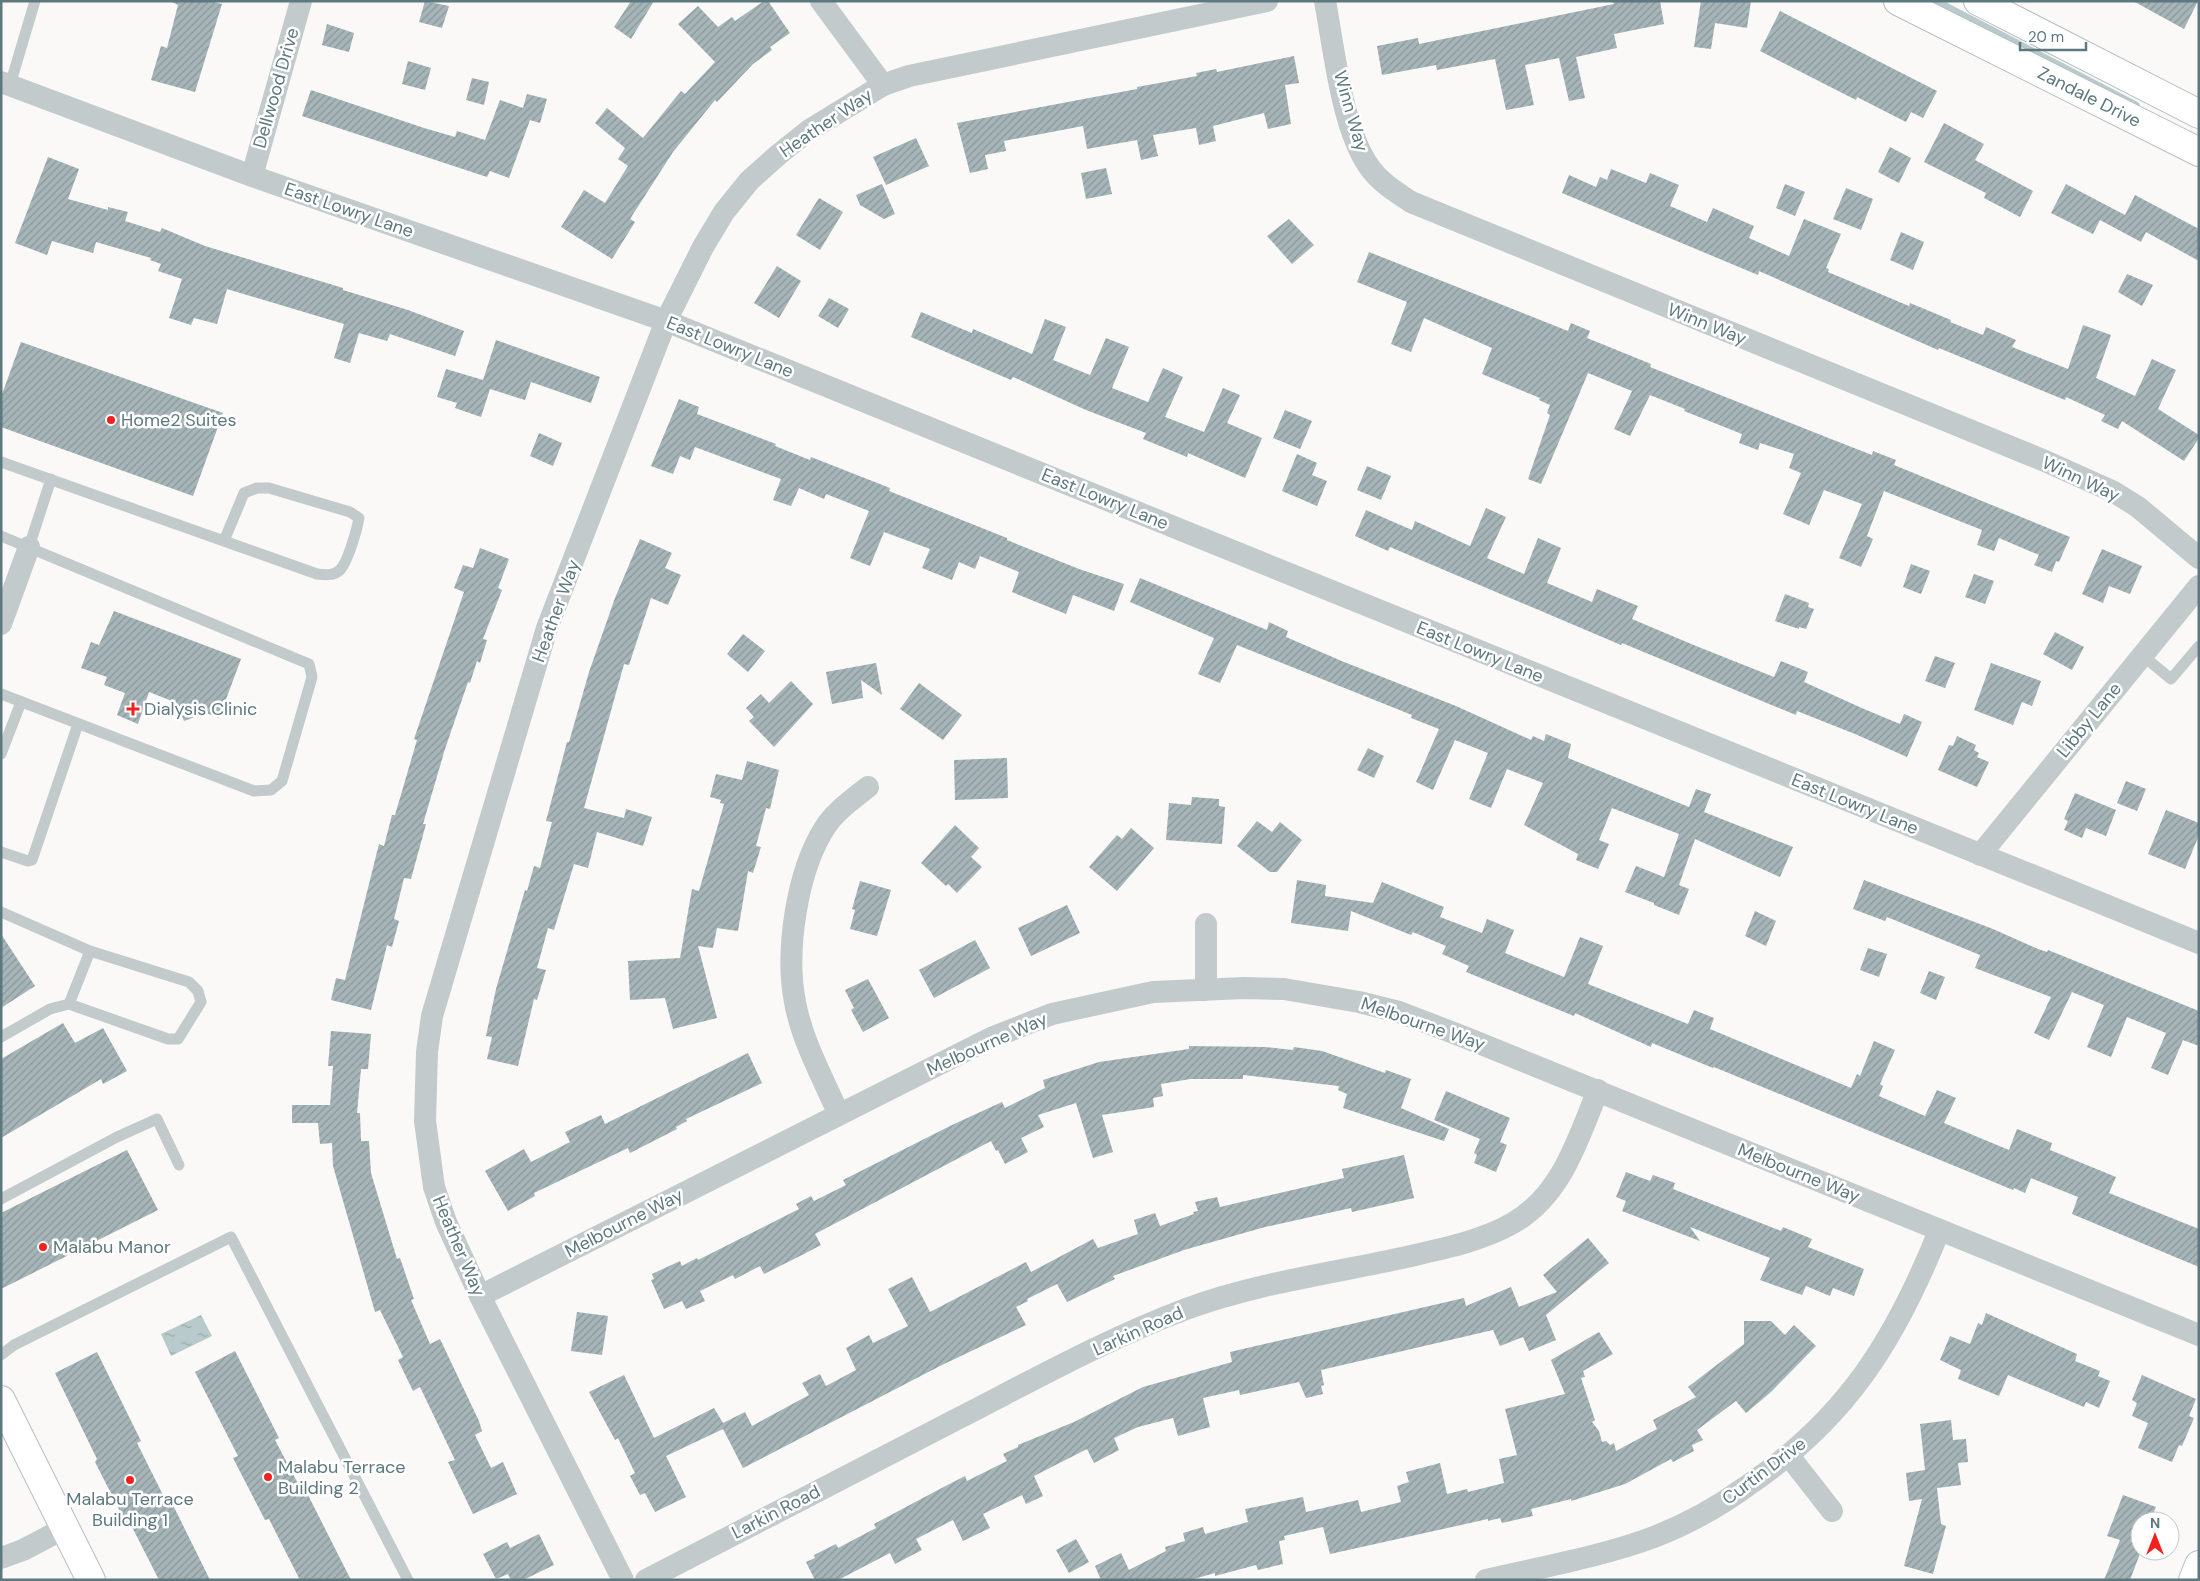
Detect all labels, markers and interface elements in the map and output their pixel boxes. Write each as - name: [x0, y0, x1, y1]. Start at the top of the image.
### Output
- scale bar: [2020, 20, 2086, 52]
- street label: Dellwood Drive: [247, 25, 305, 151]
- text: 20 m: [2028, 27, 2064, 47]
- street label: Zandale Drive: [2034, 61, 2145, 133]
- street label: Winn Way: [1328, 68, 1374, 154]
- street label: Heather Way: [775, 83, 877, 163]
- street label: East Lowry Lane: [281, 177, 417, 243]
- street label: Winn Way: [1664, 297, 1750, 351]
- street label: East Lowry Lane: [663, 311, 797, 383]
- place label: Home2 Suites: [121, 408, 237, 432]
- marker: Home2 Suites: [105, 414, 117, 426]
- street label: Winn Way: [2038, 451, 2124, 507]
- street label: East Lowry Lane: [1038, 463, 1172, 535]
- street label: Heather Way: [526, 557, 586, 665]
- street label: East Lowry Lane: [1413, 616, 1547, 688]
- street label: Libby Lane: [2051, 677, 2127, 763]
- place label: Dialysis Clinic: [144, 697, 257, 721]
- marker: Dialysis Clinic: [126, 702, 140, 716]
- street label: East Lowry Lane: [1788, 768, 1922, 840]
- street label: Melbourne Way: [1358, 992, 1488, 1056]
- street label: Melbourne Way: [923, 1007, 1051, 1081]
- street label: Melbourne Way: [1734, 1138, 1864, 1208]
- street label: Melbourne Way: [561, 1183, 687, 1263]
- street label: Heather Way: [427, 1192, 491, 1300]
- place label: Malabu Manor: [53, 1235, 171, 1259]
- marker: Malabu Manor: [37, 1241, 49, 1253]
- street label: Larkin Road: [1089, 1300, 1187, 1362]
- street label: Curtin Drive: [1717, 1432, 1811, 1510]
- place label: Malabu Terrace Building 2: [278, 1455, 405, 1500]
- marker: Malabu Terrace Building 2: [262, 1471, 274, 1483]
- marker: Malabu Terrace Building 1: [124, 1474, 136, 1486]
- street label: Larkin Road: [728, 1479, 824, 1545]
- place label: Malabu Terrace Building 1: [66, 1487, 194, 1532]
- north arrow: [2130, 1511, 2180, 1561]
- text: N: [2150, 1514, 2160, 1532]

